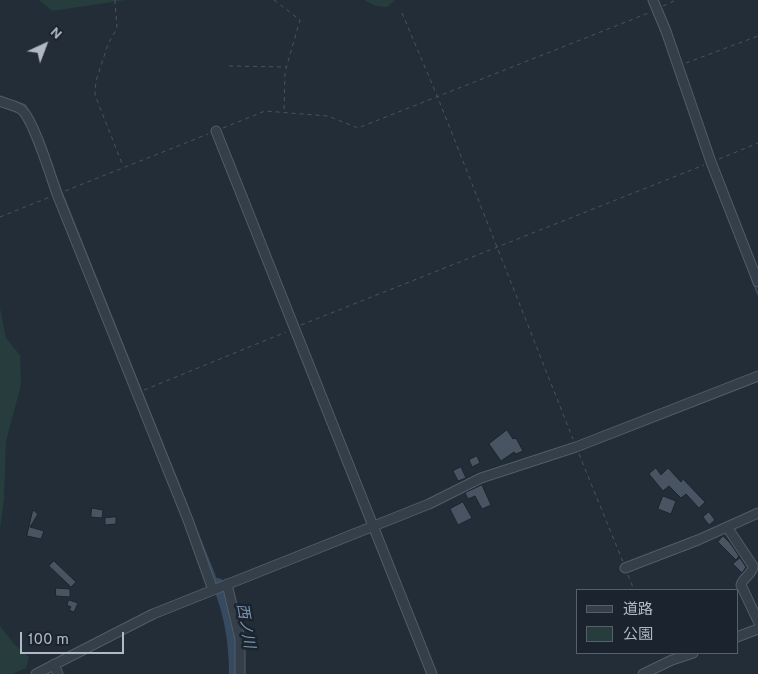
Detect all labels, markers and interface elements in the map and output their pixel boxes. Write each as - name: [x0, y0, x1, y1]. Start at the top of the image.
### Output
- north arrow: [20, 20, 70, 70]
- text: N: [46, 24, 65, 43]
- legend: [576, 589, 738, 654]
- text: 道路: [623, 601, 653, 620]
- water label: 西ノ川: [231, 602, 257, 650]
- scale bar: [22, 622, 126, 654]
- text: 公園: [623, 626, 653, 645]
- text: 100 m: [28, 631, 69, 650]

